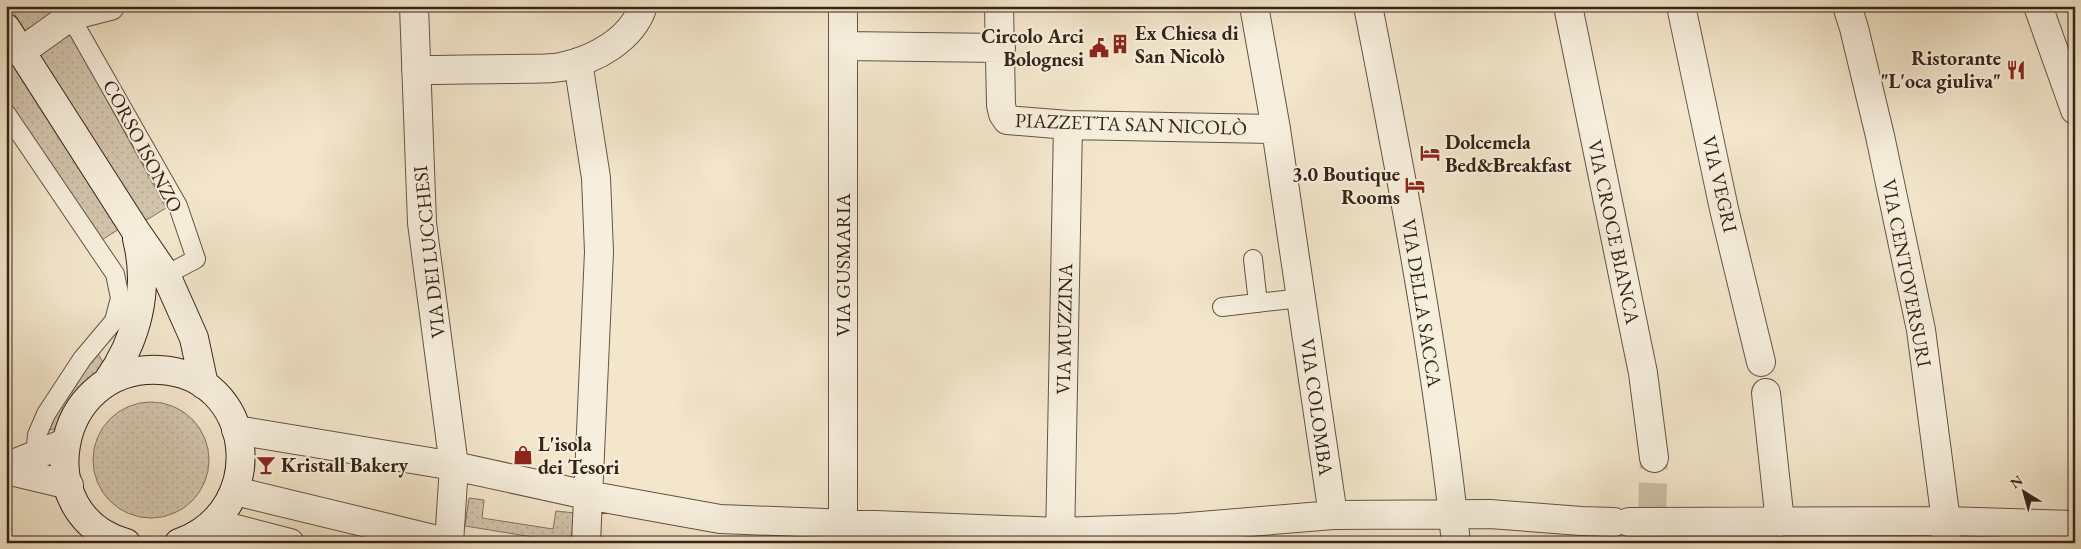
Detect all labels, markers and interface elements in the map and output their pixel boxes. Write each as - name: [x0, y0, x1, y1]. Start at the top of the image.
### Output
- place label: Ex Chiesa di San Nicolò: [1135, 20, 1239, 69]
- place label: Circolo Arci Bolognesi: [981, 23, 1084, 72]
- building icon: Ex Chiesa di San Nicolò: [1109, 33, 1131, 55]
- public building icon: Circolo Arci Bolognesi: [1088, 37, 1110, 59]
- place label: Ristorante "L'oca giuliva": [1881, 45, 2001, 94]
- restaurant icon: Ristorante "L'oca giuliva": [2005, 59, 2027, 81]
- street label: CORSO ISONZO: [97, 75, 189, 217]
- street label: PIAZZETTA SAN NICOLÒ: [1015, 107, 1247, 141]
- place label: Dolcemela Bed&Breakfast: [1445, 129, 1572, 178]
- street label: VIA VEGRI: [1696, 133, 1744, 235]
- street label: VIA CROCE BIANCA: [1582, 138, 1646, 327]
- hotel icon: Dolcemela Bed&Breakfast: [1419, 142, 1441, 164]
- place label: 3.0 Boutique Rooms: [1292, 161, 1400, 210]
- street label: VIA DEI LUCCHESI: [407, 164, 451, 340]
- hotel icon: 3.0 Boutique Rooms: [1404, 174, 1426, 196]
- street label: VIA CENTOVERSURI: [1876, 177, 1938, 369]
- street label: VIA GUSMARIA: [830, 193, 856, 337]
- street label: VIA DELLA SACCA: [1396, 217, 1448, 389]
- street label: VIA MUZZINA: [1050, 263, 1078, 395]
- street label: VIA COLOMBA: [1295, 337, 1340, 477]
- place label: L'isola dei Tesori: [538, 431, 620, 480]
- shop icon: L'isola dei Tesori: [512, 444, 534, 466]
- place label: Kristall Bakery: [281, 452, 408, 478]
- bar icon: Kristall Bakery: [255, 454, 277, 476]
- north arrow: [1998, 466, 2048, 516]
- text: N: [2006, 471, 2027, 492]

